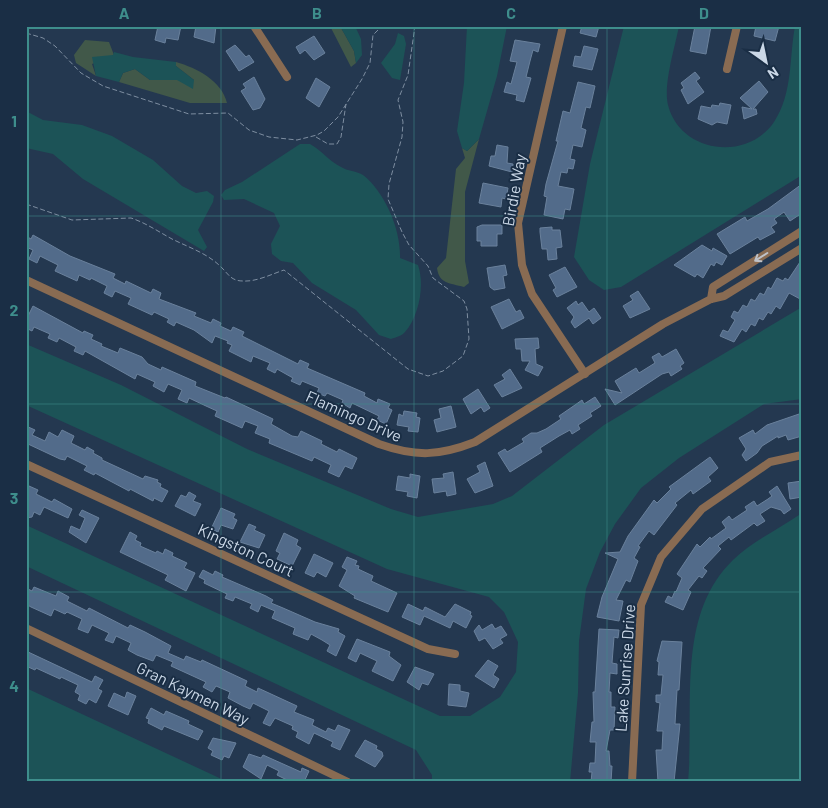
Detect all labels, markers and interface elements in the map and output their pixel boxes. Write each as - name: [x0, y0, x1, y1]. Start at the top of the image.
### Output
- text: A: [119, 3, 130, 22]
- text: B: [312, 3, 322, 22]
- text: C: [506, 3, 516, 22]
- text: D: [699, 3, 709, 22]
- north arrow: [740, 38, 790, 88]
- text: N: [765, 64, 782, 83]
- text: 1: [11, 111, 17, 130]
- street label: Birdie Way: [498, 152, 529, 228]
- one-way arrow: [754, 252, 768, 262]
- text: 2: [10, 300, 19, 319]
- street label: Flamingo Drive: [303, 386, 405, 445]
- text: 3: [10, 488, 18, 507]
- street label: Kingston Court: [195, 519, 297, 580]
- street label: Lake Sunrise Drive: [611, 603, 638, 733]
- street label: Gran Kaymen Way: [134, 657, 253, 728]
- text: 4: [9, 676, 19, 695]

